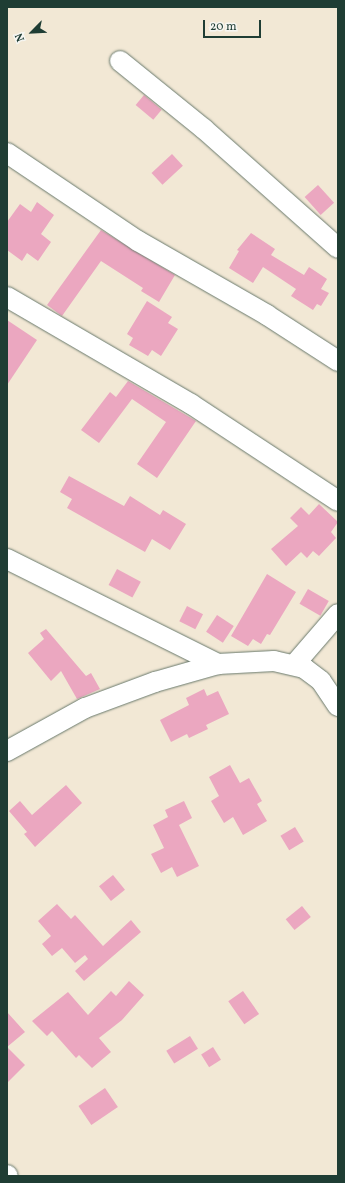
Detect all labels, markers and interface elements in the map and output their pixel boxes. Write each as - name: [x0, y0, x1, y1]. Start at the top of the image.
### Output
- north arrow: [12, 12, 52, 52]
- scale bar: [205, 12, 263, 38]
- text: 20 m: [210, 19, 237, 35]
- text: N: [12, 30, 29, 44]

